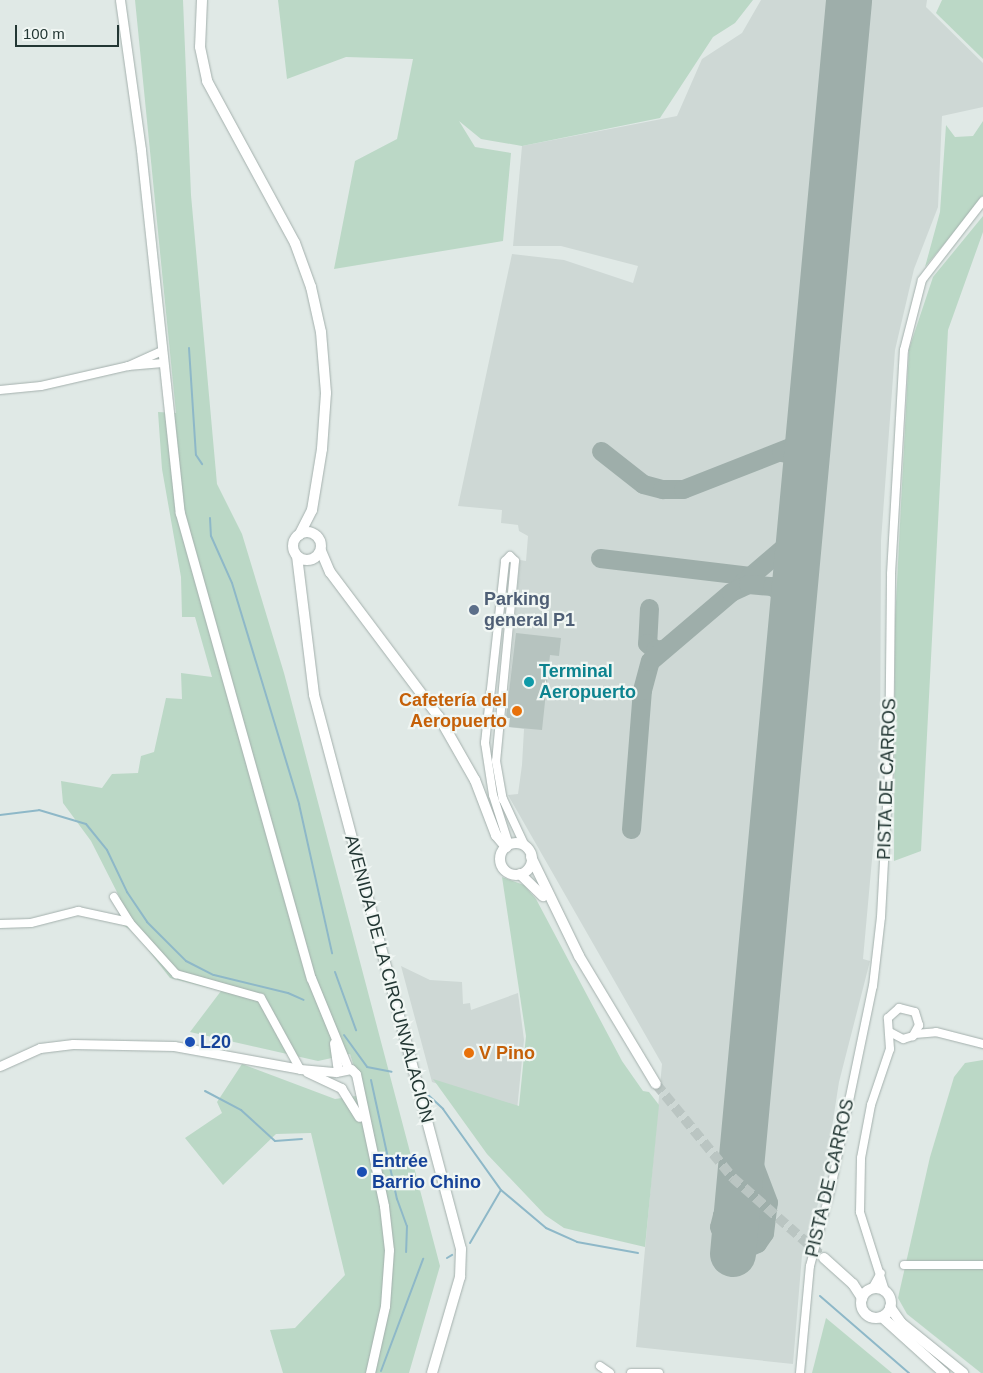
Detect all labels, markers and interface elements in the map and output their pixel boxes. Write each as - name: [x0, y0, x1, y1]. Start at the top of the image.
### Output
- scale bar: [18, 15, 121, 47]
- text: 100 m: [23, 25, 65, 42]
- place label: Parking general P1: [484, 589, 575, 632]
- marker: Parking general P1: [468, 604, 480, 616]
- place label: Terminal Aeropuerto: [539, 661, 636, 704]
- marker: Terminal Aeropuerto: [523, 676, 535, 688]
- place label: Cafetería del Aeropuerto: [399, 690, 507, 732]
- street label: PISTA DE CARROS: [873, 697, 901, 861]
- marker: Cafetería del Aeropuerto: [511, 705, 523, 717]
- street label: AVENIDA DE LA CIRCUNVALACIÓN: [340, 832, 438, 1126]
- place label: L20: [200, 1031, 231, 1053]
- marker: L20: [184, 1036, 196, 1048]
- place label: V Pino: [479, 1042, 535, 1064]
- marker: V Pino: [463, 1047, 475, 1059]
- street label: PISTA DE CARROS: [801, 1096, 859, 1260]
- place label: Entrée Barrio Chino: [372, 1151, 481, 1194]
- marker: Entrée Barrio Chino: [356, 1166, 368, 1178]

